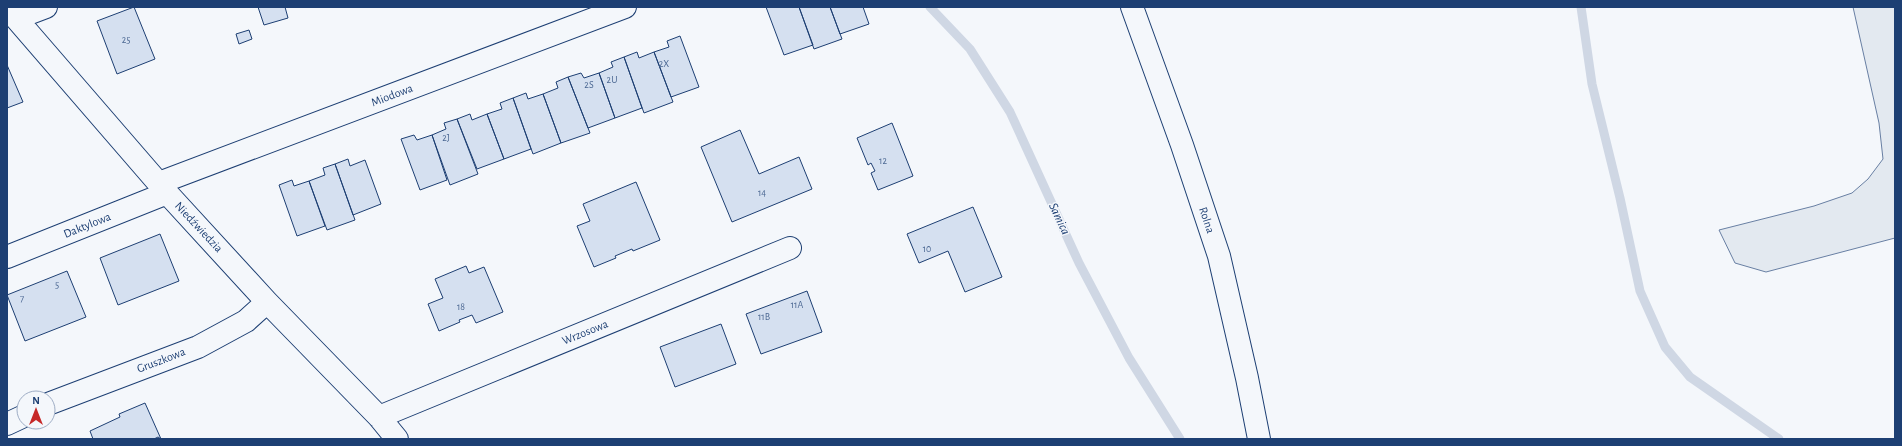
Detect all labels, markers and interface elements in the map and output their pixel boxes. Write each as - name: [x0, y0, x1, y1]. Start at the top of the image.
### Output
- house number: 25: [122, 35, 130, 45]
- house number: 2X: [659, 59, 669, 69]
- house number: 2U: [607, 75, 617, 85]
- house number: 2S: [584, 80, 594, 90]
- street label: Miodowa: [369, 81, 415, 108]
- house number: 2J: [442, 133, 450, 143]
- house number: 12: [879, 156, 887, 166]
- house number: 14: [758, 188, 766, 198]
- street label: Niedźwiedzia: [173, 200, 225, 255]
- water label: Samica: [1046, 201, 1072, 237]
- street label: Rolna: [1197, 205, 1217, 235]
- street label: Daktylowa: [62, 210, 113, 241]
- house number: 10: [923, 244, 931, 254]
- house number: 5: [55, 280, 59, 290]
- house number: 7: [20, 294, 24, 304]
- house number: 11A: [791, 300, 804, 310]
- house number: 18: [457, 302, 465, 312]
- house number: 11B: [758, 312, 770, 322]
- street label: Wrzosowa: [560, 317, 610, 347]
- street label: Gruszkowa: [135, 345, 187, 375]
- north arrow: [16, 390, 56, 430]
- text: N: [32, 395, 40, 406]

